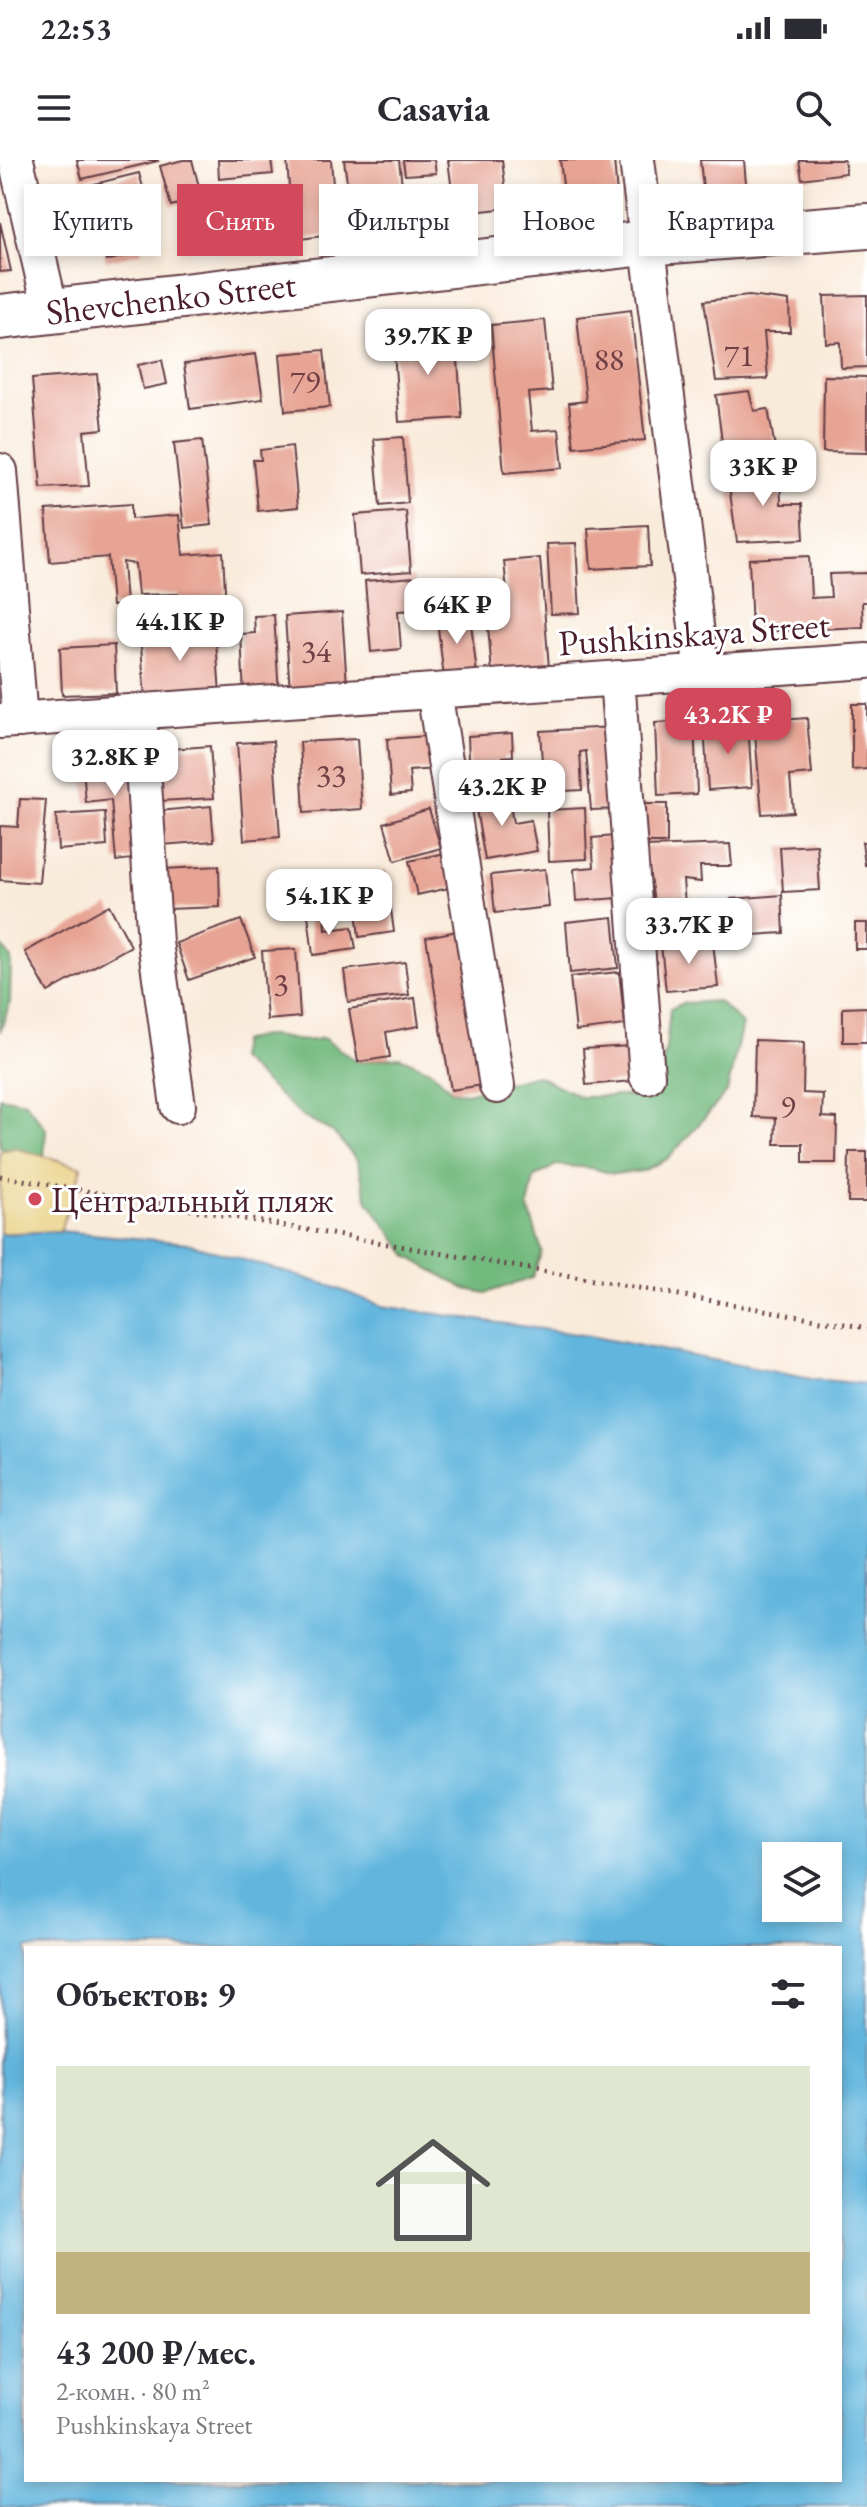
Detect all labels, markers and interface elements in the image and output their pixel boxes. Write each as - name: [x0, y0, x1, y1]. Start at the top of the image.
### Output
- text: 22:53: [40, 9, 112, 48]
- text: Casavia: [377, 85, 490, 132]
- icon: menu: [32, 86, 76, 130]
- icon: search: [791, 86, 835, 130]
- chip: Купить: [24, 184, 161, 256]
- chip: Снять: [177, 184, 303, 256]
- chip: Фильтры: [319, 184, 478, 256]
- chip: Новое: [494, 184, 623, 256]
- chip: Квартира: [639, 184, 803, 256]
- street label: Shevchenko Street: [43, 260, 299, 336]
- pin: 39.7K ₽: [354, 309, 502, 377]
- text: 39.7K ₽: [383, 318, 473, 352]
- house number: 71: [724, 334, 754, 376]
- house number: 88: [594, 338, 624, 380]
- house number: 79: [290, 360, 320, 402]
- pin: 33K ₽: [707, 440, 819, 508]
- text: 33K ₽: [728, 449, 798, 483]
- pin: 64K ₽: [401, 578, 513, 646]
- text: 64K ₽: [422, 587, 492, 621]
- pin: 44.1K ₽: [106, 595, 254, 663]
- street label: Pushkinskaya Street: [557, 601, 832, 666]
- text: 44.1K ₽: [135, 604, 225, 638]
- house number: 34: [301, 630, 332, 672]
- pin: 43.2K ₽: [654, 688, 802, 756]
- text: 43.2K ₽: [683, 697, 773, 731]
- pin: 32.8K ₽: [41, 730, 189, 798]
- text: 32.8K ₽: [70, 739, 160, 773]
- house number: 33: [316, 754, 346, 796]
- pin: 43.2K ₽: [428, 760, 576, 828]
- text: 43.2K ₽: [457, 769, 547, 803]
- pin: 54.1K ₽: [255, 869, 403, 937]
- text: 54.1K ₽: [284, 878, 374, 912]
- pin: 33.7K ₽: [615, 898, 763, 966]
- text: 33.7K ₽: [644, 907, 734, 941]
- house number: 3: [273, 963, 289, 1005]
- house number: 9: [780, 1085, 796, 1127]
- place label: Центральный пляж: [51, 1176, 334, 1223]
- marker: Центральный пляж: [26, 1190, 44, 1208]
- map controls: [762, 1842, 842, 1922]
- button: layers: [762, 1842, 842, 1922]
- text: Объектов: 9: [56, 1972, 235, 2016]
- icon: filters: [766, 1972, 810, 2016]
- icon: home: [361, 2118, 505, 2262]
- text: 43 200 ₽/мес.: [56, 2330, 256, 2374]
- text: 2-комн. · 80 m²: [56, 2374, 210, 2408]
- text: Pushkinskaya Street: [56, 2408, 253, 2442]

